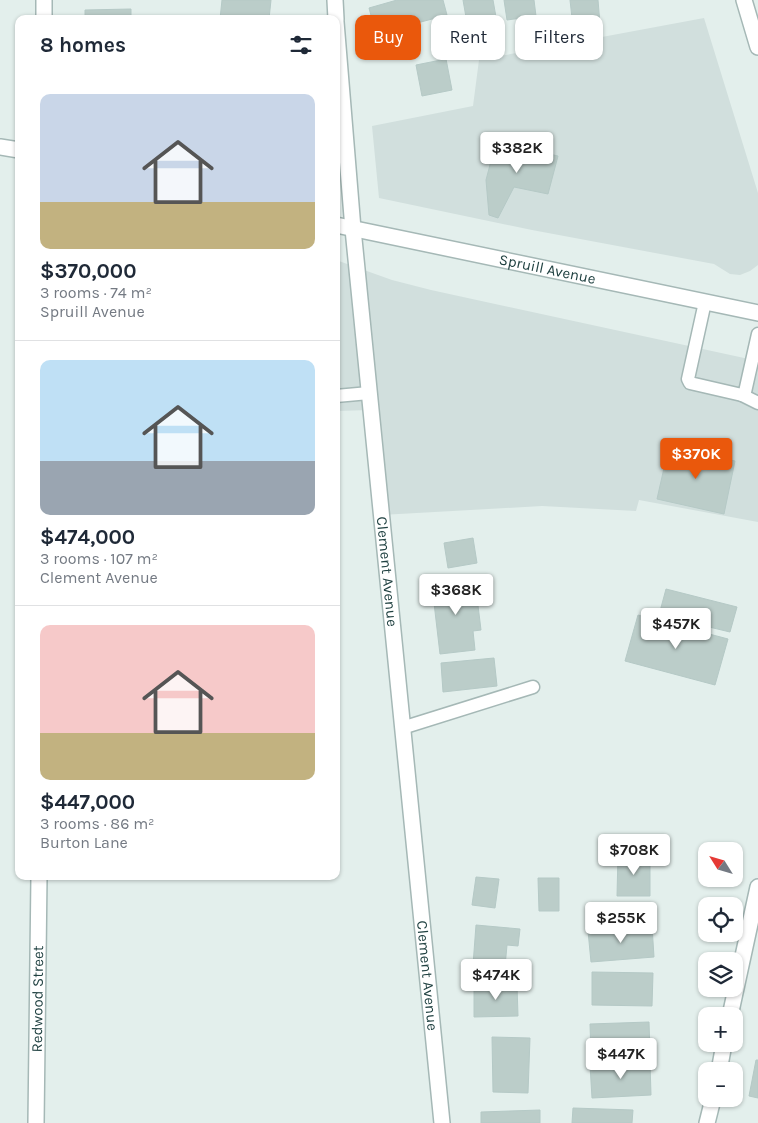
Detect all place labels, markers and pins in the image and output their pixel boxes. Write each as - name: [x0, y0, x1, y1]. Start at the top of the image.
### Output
- pin: $382K: [482, 132, 552, 174]
- pin: $370K: [661, 438, 731, 480]
- pin: $368K: [421, 574, 491, 616]
- pin: $457K: [641, 608, 711, 650]
- pin: $708K: [599, 834, 669, 876]
- pin: $255K: [586, 902, 656, 944]
- pin: $474K: [461, 958, 531, 1001]
- pin: $447K: [586, 1038, 656, 1080]

